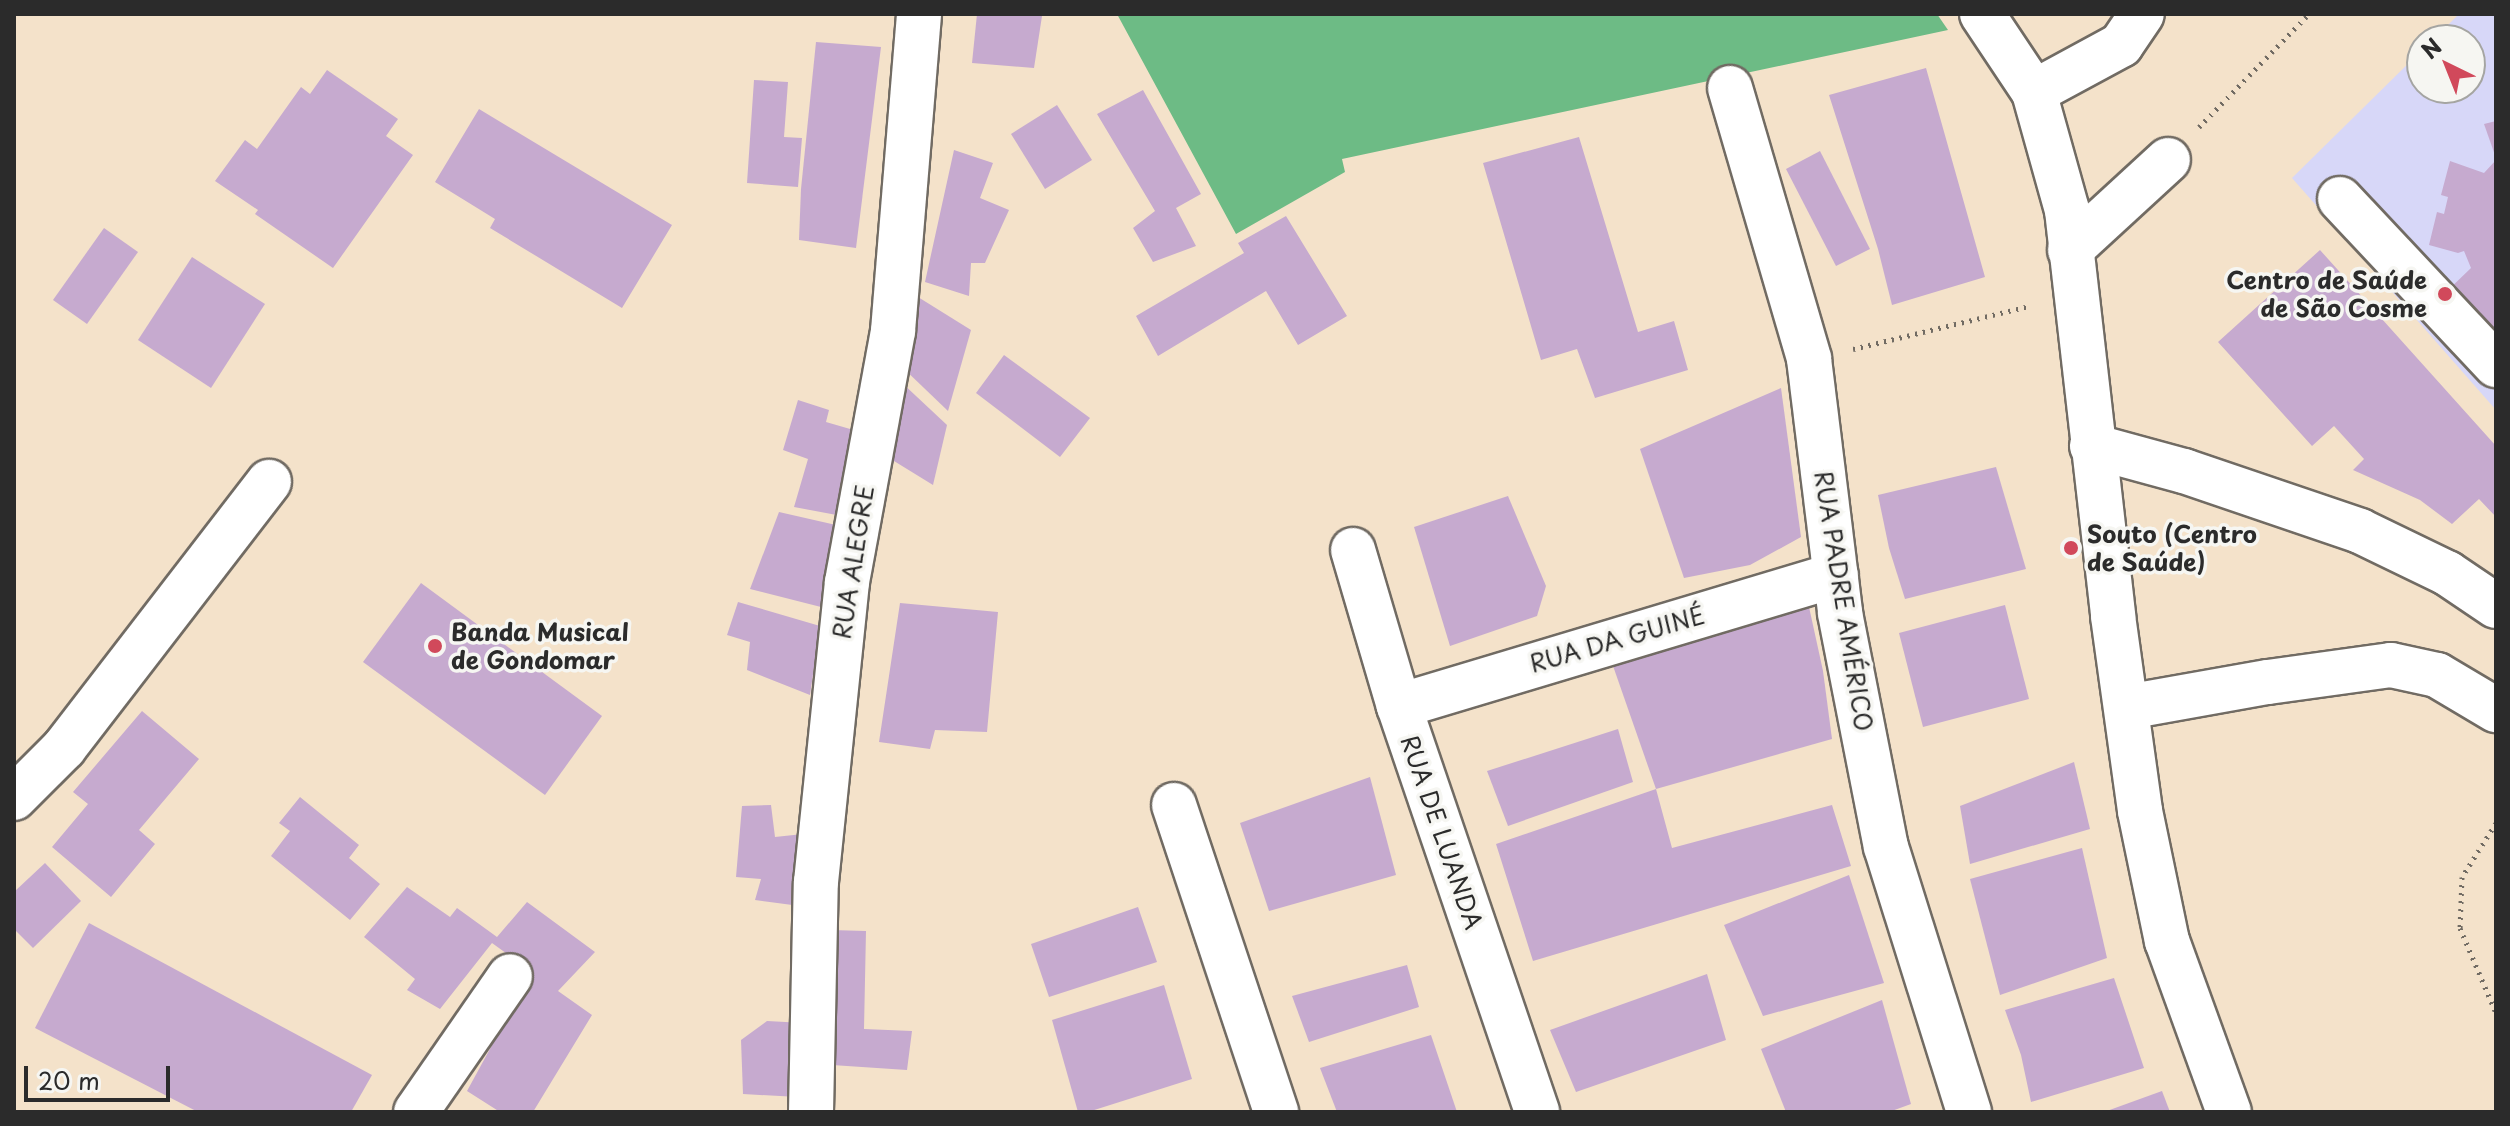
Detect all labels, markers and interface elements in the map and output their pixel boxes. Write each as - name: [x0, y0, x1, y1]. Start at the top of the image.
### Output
- north arrow: [2406, 24, 2486, 104]
- text: N: [2413, 30, 2448, 66]
- place label: Centro de Saúde de São Cosme: [2225, 266, 2427, 322]
- marker: Centro de Saúde de São Cosme: [2434, 283, 2456, 305]
- street label: RUA PADRE AMÉRICO: [1809, 466, 1879, 736]
- street label: RUA ALEGRE: [826, 481, 880, 643]
- place label: Souto (Centro de Saúde): [2087, 520, 2257, 576]
- marker: Souto (Centro de Saúde): [2062, 539, 2080, 557]
- street label: RUA DA GUINÉ: [1525, 600, 1709, 678]
- place label: Banda Musical de Gondomar: [451, 618, 629, 674]
- marker: Banda Musical de Gondomar: [426, 637, 444, 655]
- street label: RUA DE LUANDA: [1395, 730, 1489, 934]
- scale bar: [28, 1050, 174, 1100]
- text: 20 m: [38, 1062, 100, 1098]

